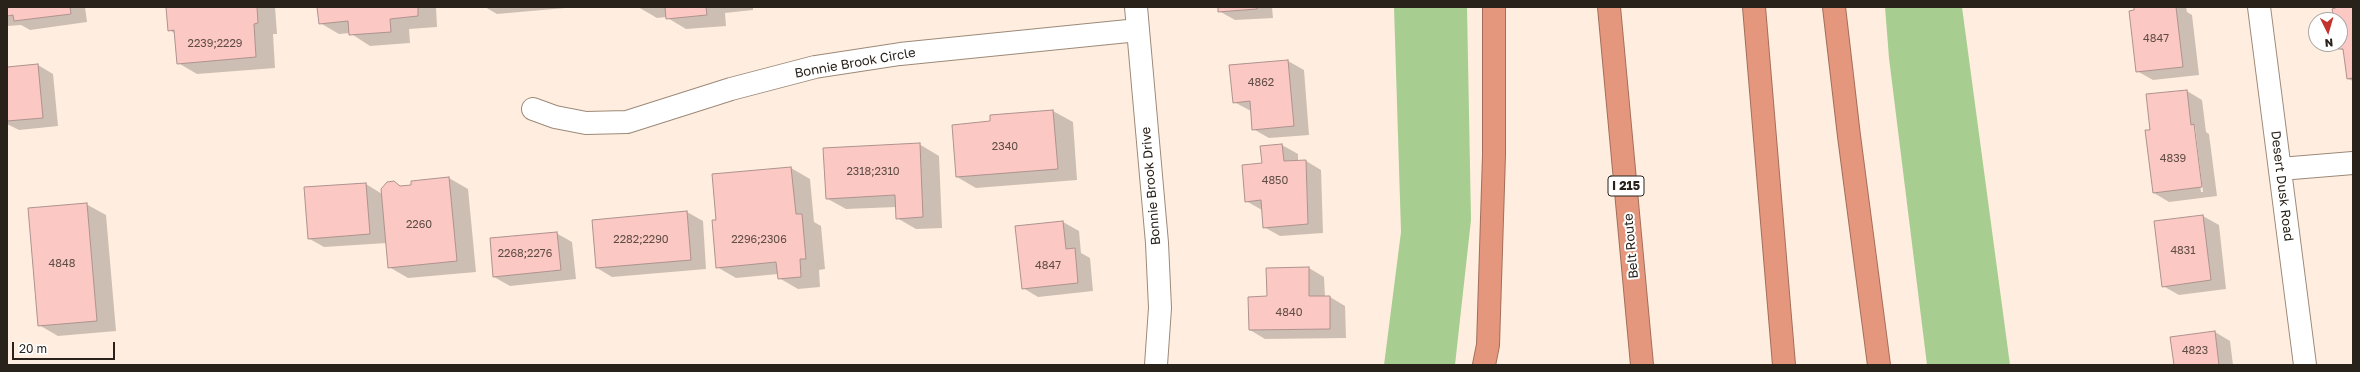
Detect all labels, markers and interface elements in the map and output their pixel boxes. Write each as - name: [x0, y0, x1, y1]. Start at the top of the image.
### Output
- north arrow: [2308, 12, 2348, 52]
- house number: 4847: [2143, 32, 2169, 46]
- house number: 2239;2229: [188, 37, 242, 51]
- text: N: [2324, 37, 2334, 50]
- street label: Bonnie Brook Circle: [793, 45, 917, 81]
- house number: 4862: [1248, 76, 1274, 90]
- street label: Bonnie Brook Drive: [1138, 126, 1164, 246]
- street label: Desert Dusk Road: [2267, 130, 2297, 242]
- house number: 2340: [992, 140, 1018, 154]
- house number: 4839: [2160, 152, 2186, 166]
- house number: 2318;2310: [846, 165, 900, 179]
- house number: 4850: [1262, 174, 1288, 188]
- road number: I 215: [1608, 176, 1644, 196]
- street label: Belt Route: [1620, 213, 1642, 279]
- house number: 2260: [406, 218, 432, 232]
- house number: 2282;2290: [613, 233, 669, 247]
- house number: 2296;2306: [731, 233, 787, 247]
- house number: 4831: [2170, 244, 2196, 258]
- house number: 2268;2276: [498, 247, 552, 261]
- house number: 4848: [49, 257, 75, 271]
- house number: 4847: [1035, 259, 1061, 273]
- house number: 4840: [1276, 306, 1302, 320]
- scale bar: [14, 334, 117, 360]
- text: 20 m: [19, 341, 47, 356]
- house number: 4823: [2182, 344, 2208, 358]

